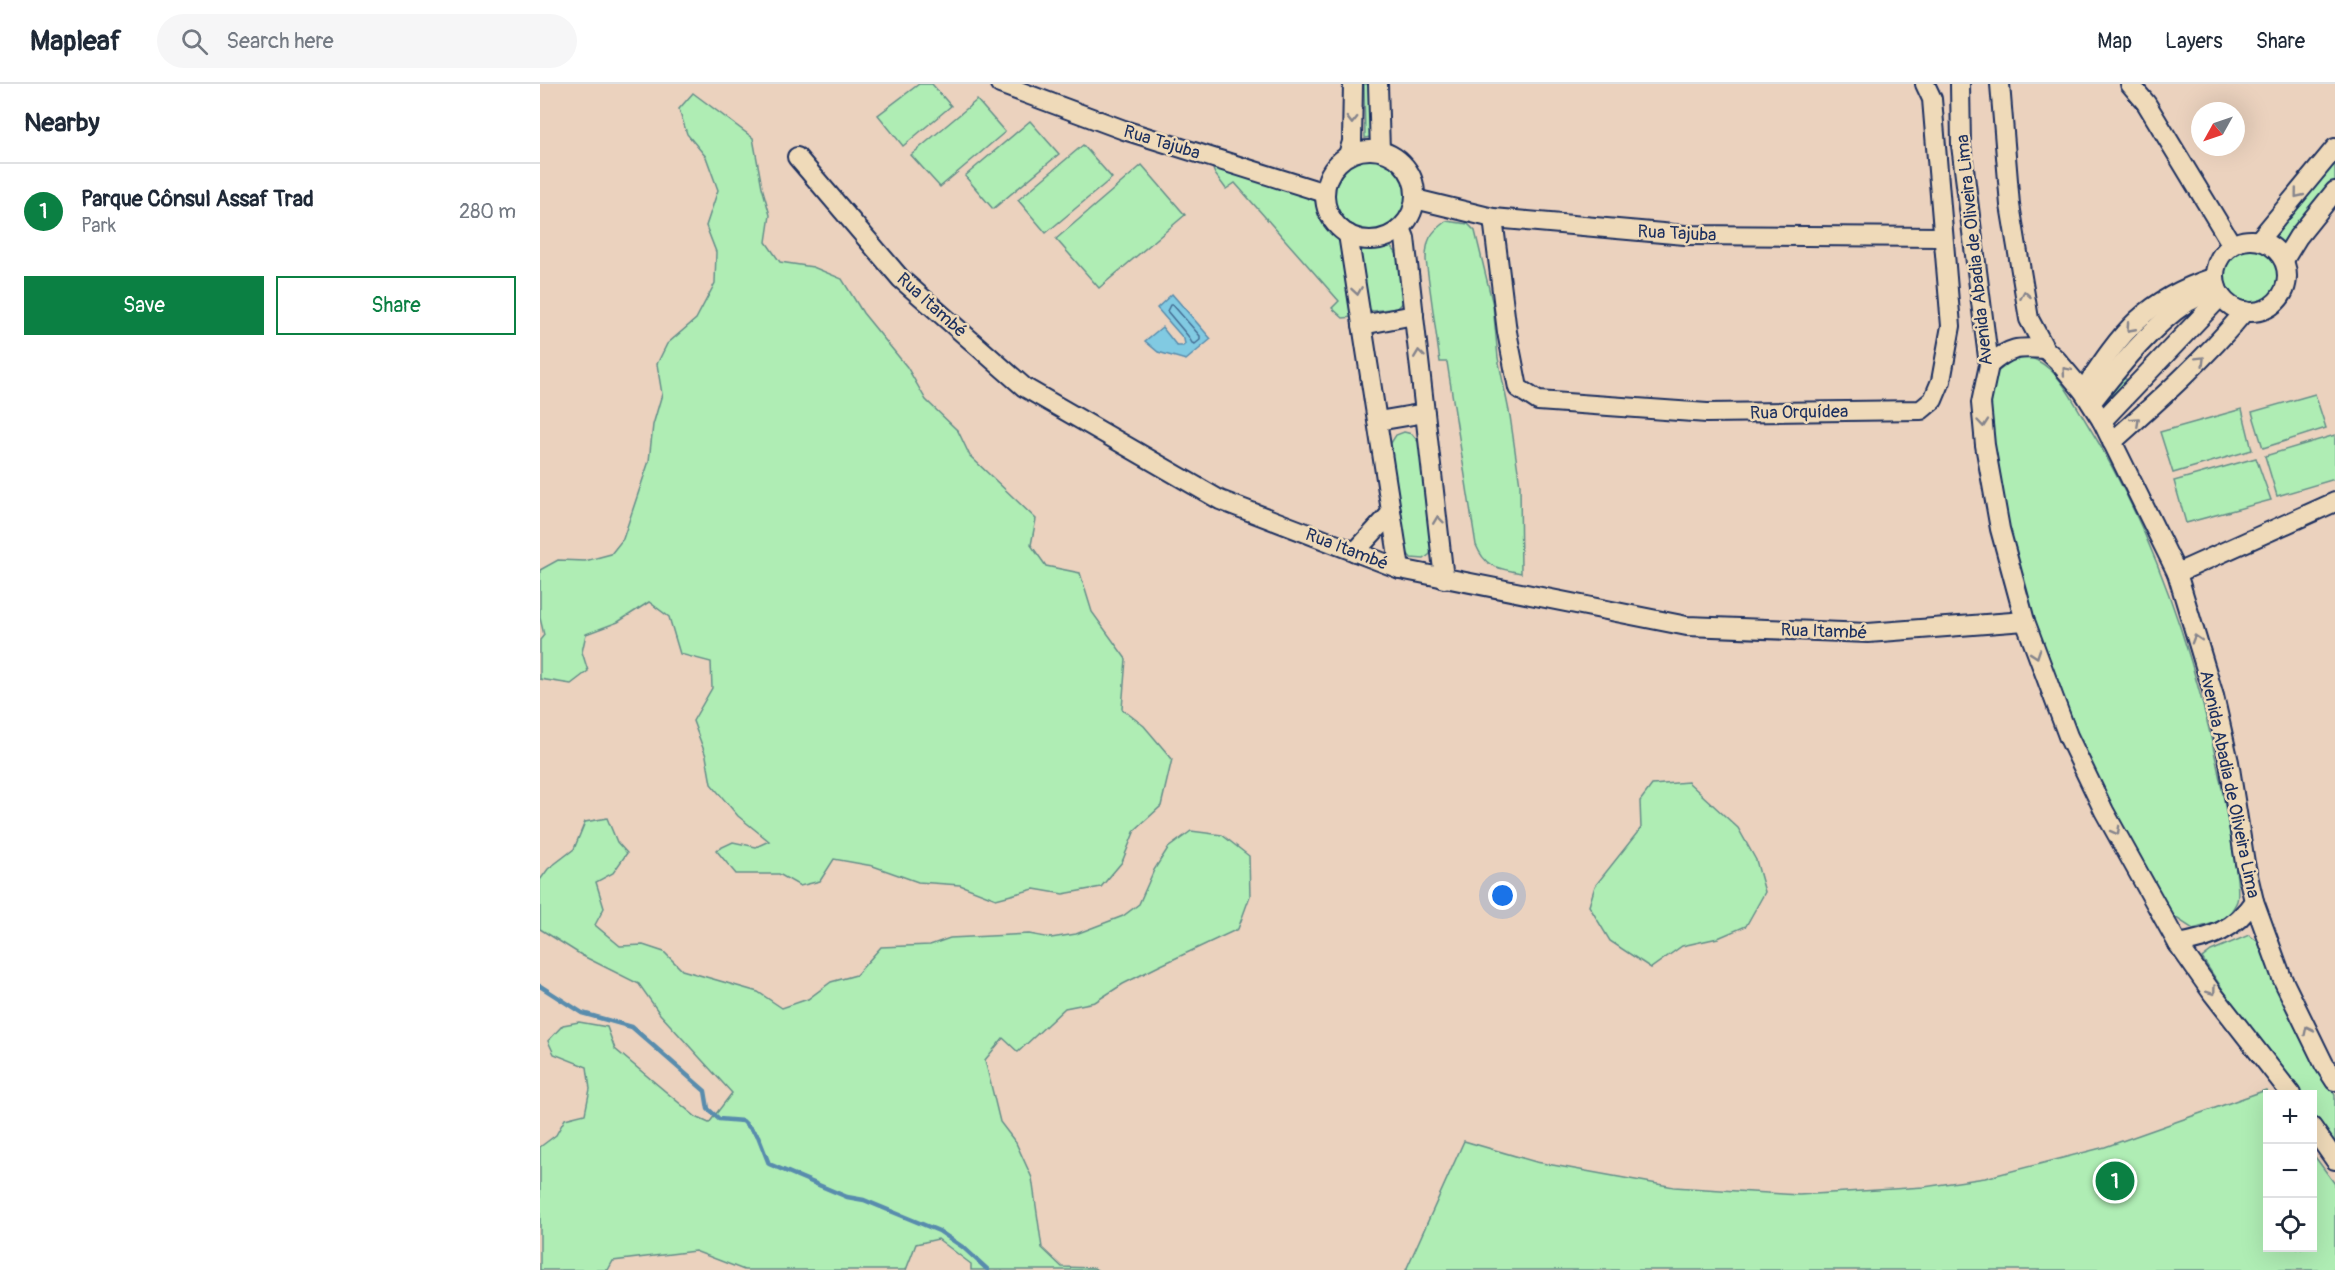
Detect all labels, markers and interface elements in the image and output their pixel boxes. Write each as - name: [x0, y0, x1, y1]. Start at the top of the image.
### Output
- search box: [157, 14, 577, 68]
- text: Mapleaf: [30, 24, 121, 59]
- icon: search: [178, 25, 211, 58]
- text: Search here: [226, 27, 334, 55]
- text: Map: [2097, 28, 2132, 55]
- text: Layers: [2165, 28, 2223, 55]
- text: Share: [2256, 28, 2305, 55]
- north arrow: [2191, 102, 2245, 156]
- text: Nearby: [24, 107, 100, 139]
- one-way arrow: [1346, 115, 1359, 124]
- street label: Rua Tajuba: [1121, 120, 1203, 165]
- street label: Avenida Abadia de Oliveira Lima: [1951, 133, 1998, 367]
- text: Parque Cônsul Assaf Trad: [81, 185, 314, 213]
- one-way arrow: [2295, 187, 2306, 198]
- text: 1: [40, 199, 47, 224]
- text: 280 m: [459, 199, 516, 224]
- text: Park: [81, 213, 116, 238]
- street label: Rua Tajuba: [1637, 220, 1717, 247]
- street label: Rua Itambé: [892, 268, 972, 343]
- button: Save: [24, 276, 264, 335]
- button: Share: [276, 276, 516, 335]
- one-way arrow: [1350, 287, 1362, 296]
- one-way arrow: [2019, 290, 2032, 300]
- one-way arrow: [2126, 321, 2137, 331]
- one-way arrow: [1413, 350, 1425, 359]
- one-way arrow: [2194, 356, 2205, 367]
- one-way arrow: [2062, 367, 2073, 378]
- street label: Rua Orquídea: [1750, 400, 1848, 425]
- one-way arrow: [2129, 417, 2140, 428]
- one-way arrow: [1976, 418, 1989, 428]
- one-way arrow: [1432, 516, 1444, 525]
- street label: Rua Itambé: [1302, 523, 1391, 576]
- street label: Rua Itambé: [1780, 618, 1868, 645]
- one-way arrow: [2191, 634, 2203, 645]
- one-way arrow: [2028, 648, 2041, 658]
- street label: Avenida Abadia de Oliveira Lima: [2194, 668, 2265, 900]
- one-way arrow: [2108, 825, 2120, 835]
- your location: [1488, 881, 1517, 910]
- one-way arrow: [2204, 985, 2215, 996]
- one-way arrow: [2303, 1025, 2315, 1036]
- map controls: [2263, 1090, 2317, 1252]
- button: +: [2263, 1090, 2317, 1144]
- button: −: [2263, 1144, 2317, 1198]
- pin: 1: [2096, 1158, 2134, 1204]
- button: locate: [2263, 1198, 2317, 1252]

